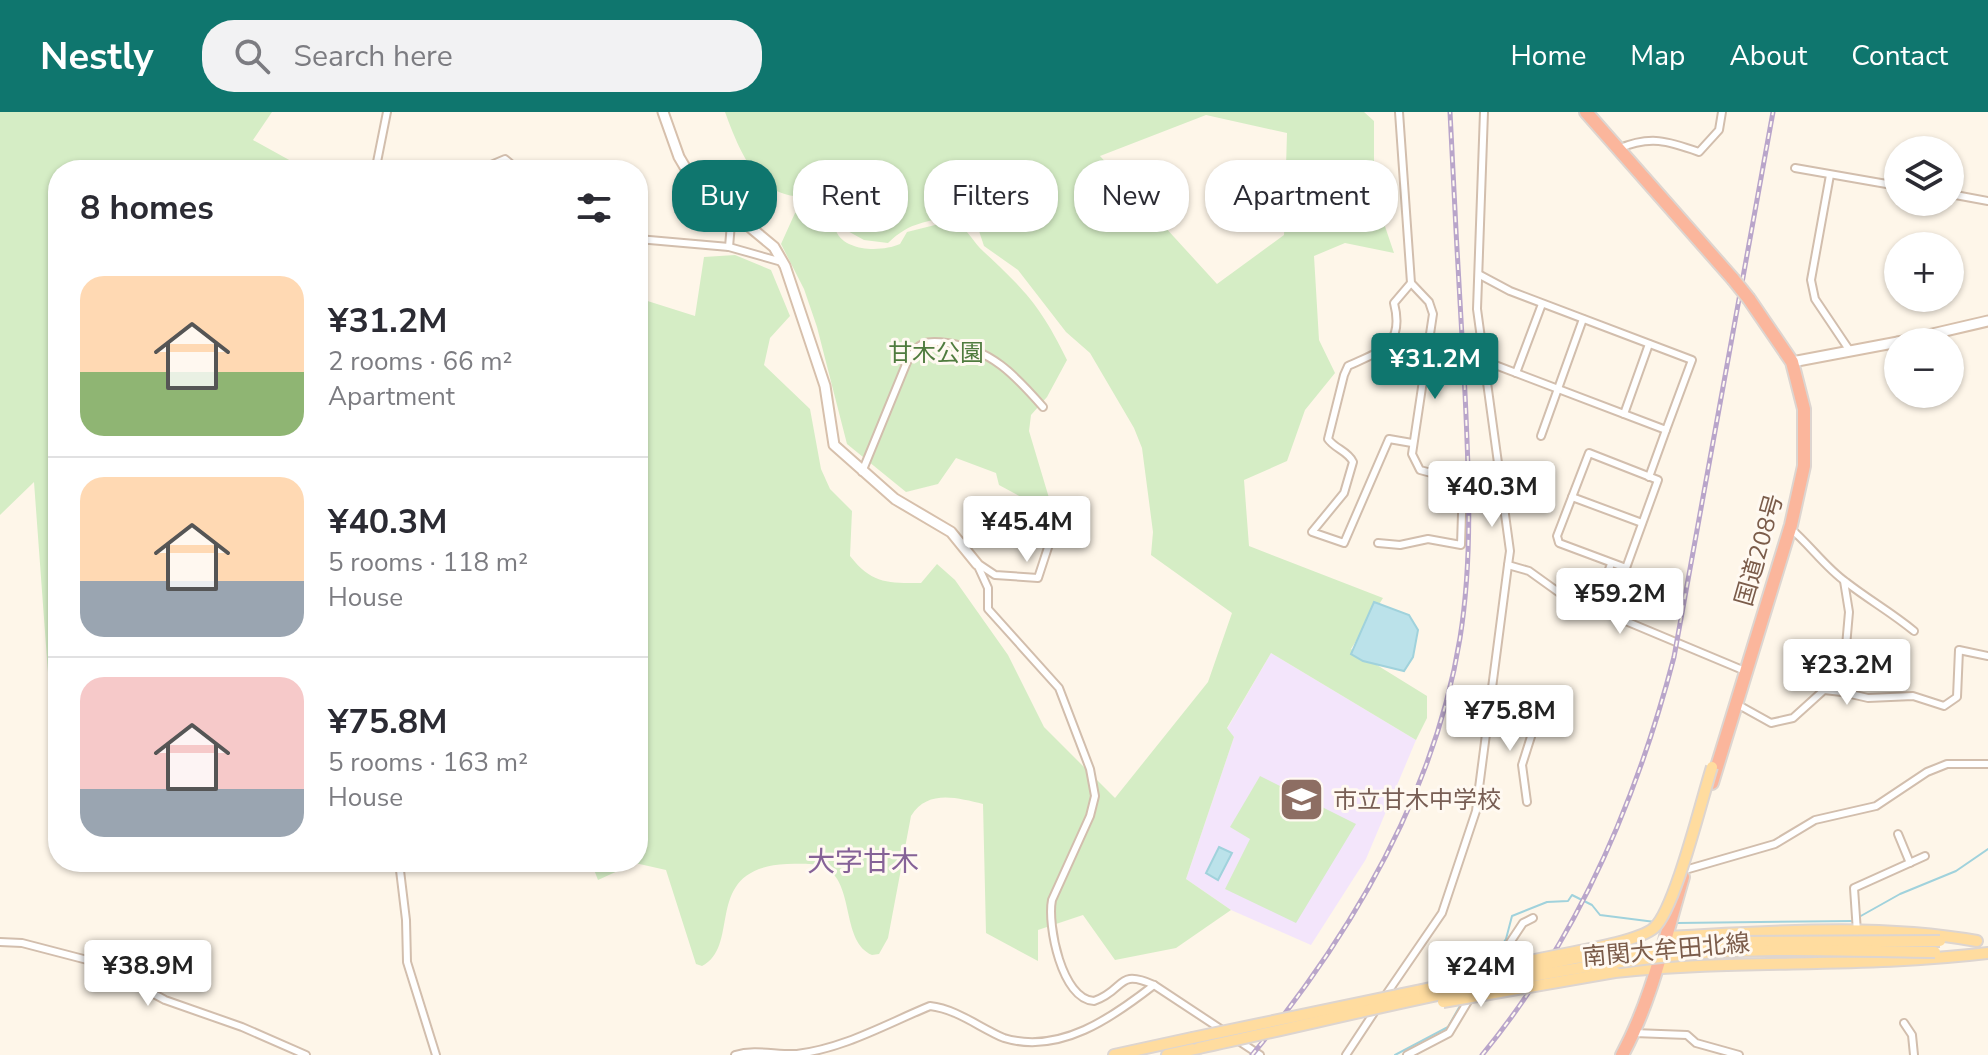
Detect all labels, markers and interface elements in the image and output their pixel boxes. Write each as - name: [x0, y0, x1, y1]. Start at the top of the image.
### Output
- search box: [202, 20, 762, 92]
- text: Nestly: [40, 31, 154, 82]
- icon: search: [230, 34, 274, 78]
- text: Search here: [294, 36, 453, 77]
- text: Home: [1511, 37, 1586, 75]
- text: Map: [1630, 37, 1685, 75]
- text: About: [1729, 37, 1807, 75]
- text: Contact: [1851, 37, 1948, 75]
- map controls: [1884, 136, 1964, 408]
- button: layers: [1884, 136, 1964, 216]
- chip: Buy: [672, 160, 777, 232]
- chip: Rent: [793, 160, 908, 232]
- chip: Filters: [924, 160, 1058, 232]
- chip: New: [1074, 160, 1189, 232]
- chip: Apartment: [1205, 160, 1398, 232]
- text: 8 homes: [80, 185, 214, 231]
- icon: filters: [572, 186, 616, 230]
- button: +: [1884, 232, 1964, 312]
- text: ¥31.2M: [328, 298, 448, 344]
- icon: home: [144, 308, 240, 404]
- button: −: [1884, 328, 1964, 408]
- pin: ¥31.2M: [1370, 333, 1500, 401]
- park label: 甘木公園: [888, 337, 984, 369]
- text: ¥31.2M: [1389, 341, 1481, 376]
- text: 2 rooms · 66 m²: [328, 344, 512, 379]
- text: Apartment: [328, 379, 455, 414]
- pin: ¥40.3M: [1427, 461, 1557, 529]
- text: ¥40.3M: [1446, 469, 1538, 504]
- street label: 国道208号: [1728, 490, 1790, 610]
- pin: ¥45.4M: [962, 496, 1092, 564]
- text: ¥40.3M: [328, 499, 448, 545]
- text: ¥45.4M: [981, 504, 1073, 539]
- icon: home: [144, 509, 240, 605]
- text: 5 rooms · 118 m²: [328, 545, 528, 580]
- pin: ¥59.2M: [1555, 568, 1685, 636]
- text: ¥59.2M: [1574, 576, 1666, 611]
- text: House: [328, 580, 403, 615]
- pin: ¥23.2M: [1782, 639, 1912, 707]
- text: ¥23.2M: [1801, 647, 1893, 682]
- pin: ¥75.8M: [1445, 685, 1575, 753]
- text: ¥75.8M: [1464, 693, 1556, 728]
- text: ¥75.8M: [328, 699, 448, 745]
- icon: home: [144, 709, 240, 805]
- text: 5 rooms · 163 m²: [328, 745, 528, 780]
- school or university icon: 市立甘木中学校: [1278, 776, 1326, 824]
- text: House: [328, 780, 403, 815]
- place label: 市立甘木中学校: [1333, 784, 1501, 816]
- district label: 大字甘木: [807, 843, 919, 881]
- street label: 南関大牟田北線: [1581, 927, 1751, 973]
- pin: ¥38.9M: [83, 940, 213, 1008]
- pin: ¥24M: [1434, 941, 1528, 1009]
- text: ¥38.9M: [102, 948, 194, 983]
- text: ¥24M: [1446, 949, 1516, 984]

